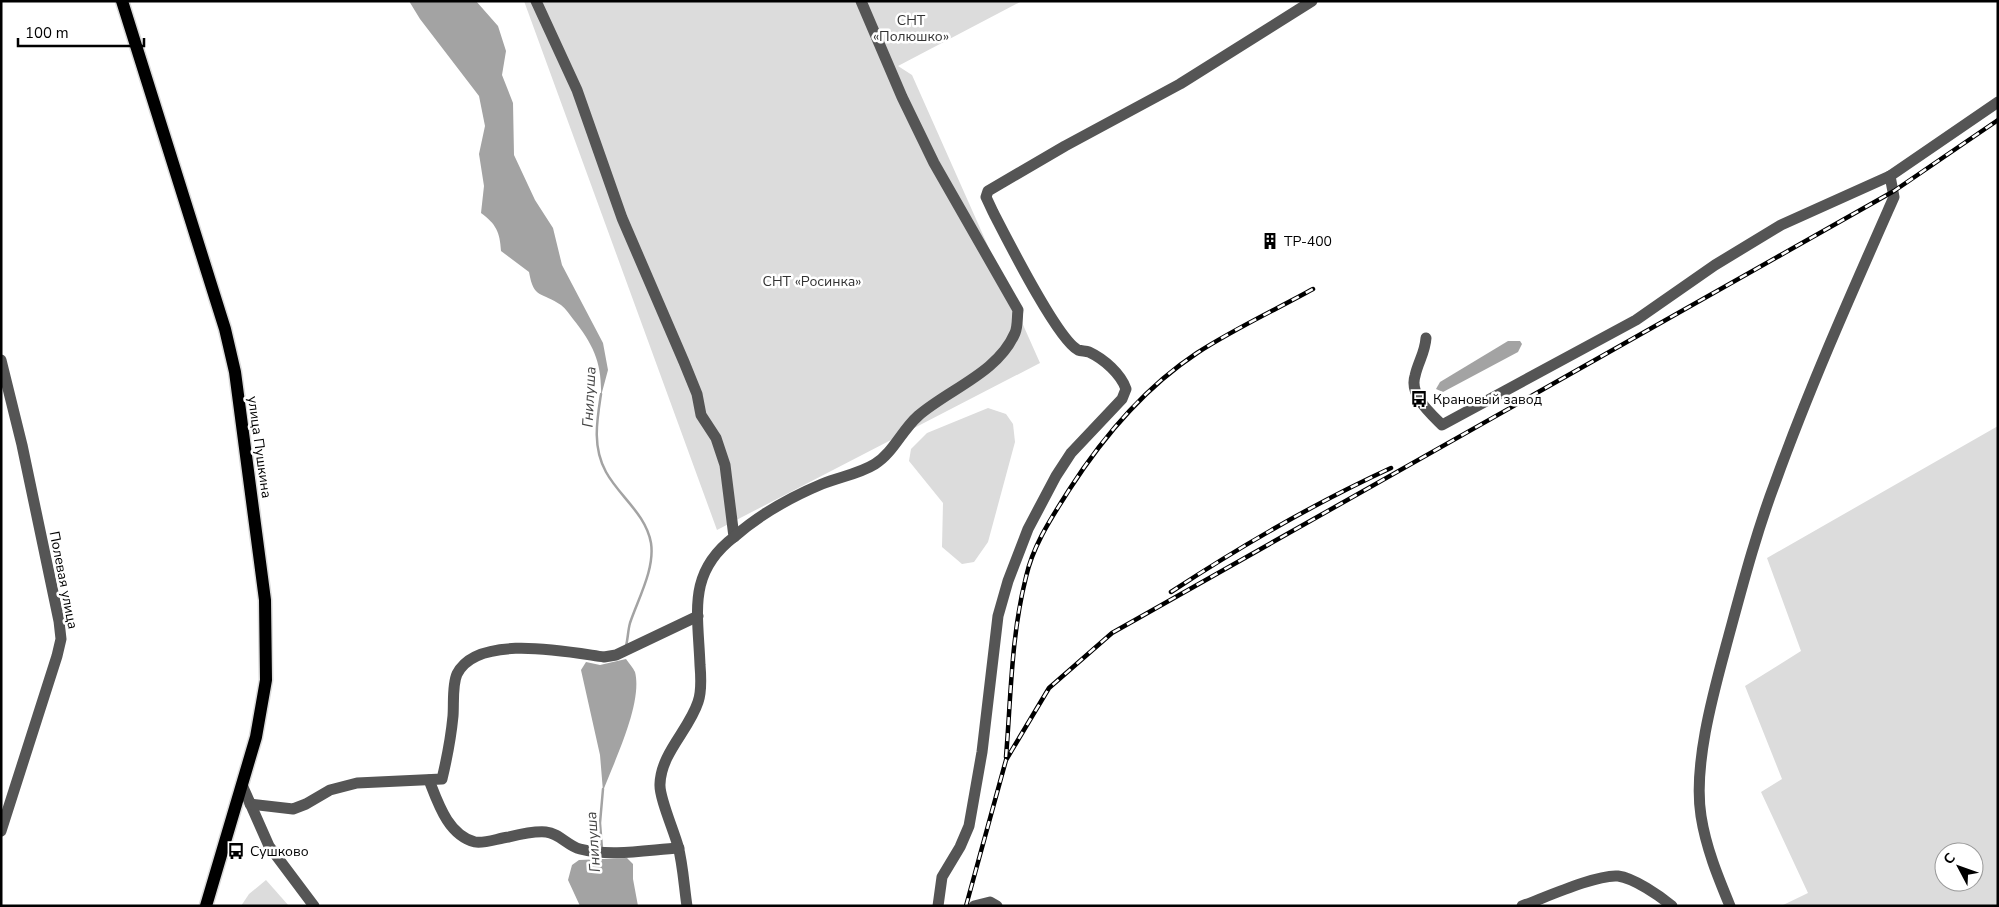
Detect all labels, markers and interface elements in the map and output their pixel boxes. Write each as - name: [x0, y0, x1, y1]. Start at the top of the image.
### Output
- park label: СНТ «Полюшко»: [873, 11, 949, 46]
- scale bar: [18, 15, 144, 47]
- text: 100 m: [25, 23, 69, 43]
- building icon: ТР-400: [1260, 231, 1280, 251]
- place label: ТР-400: [1284, 232, 1332, 251]
- park label: СНТ «Росинка»: [763, 272, 861, 291]
- water label: Гнилуша: [577, 366, 601, 428]
- bus stop icon: Крановый завод: [1409, 389, 1429, 409]
- place label: Крановый завод: [1433, 390, 1542, 409]
- street label: улица Пушкина: [243, 395, 276, 499]
- street label: Полевая улица: [45, 530, 82, 631]
- water label: Гнилуша: [581, 811, 605, 873]
- bus stop icon: Сушково: [226, 841, 246, 861]
- place label: Сушково: [250, 842, 309, 861]
- north arrow: [1934, 842, 1984, 892]
- text: С: [1939, 849, 1960, 869]

